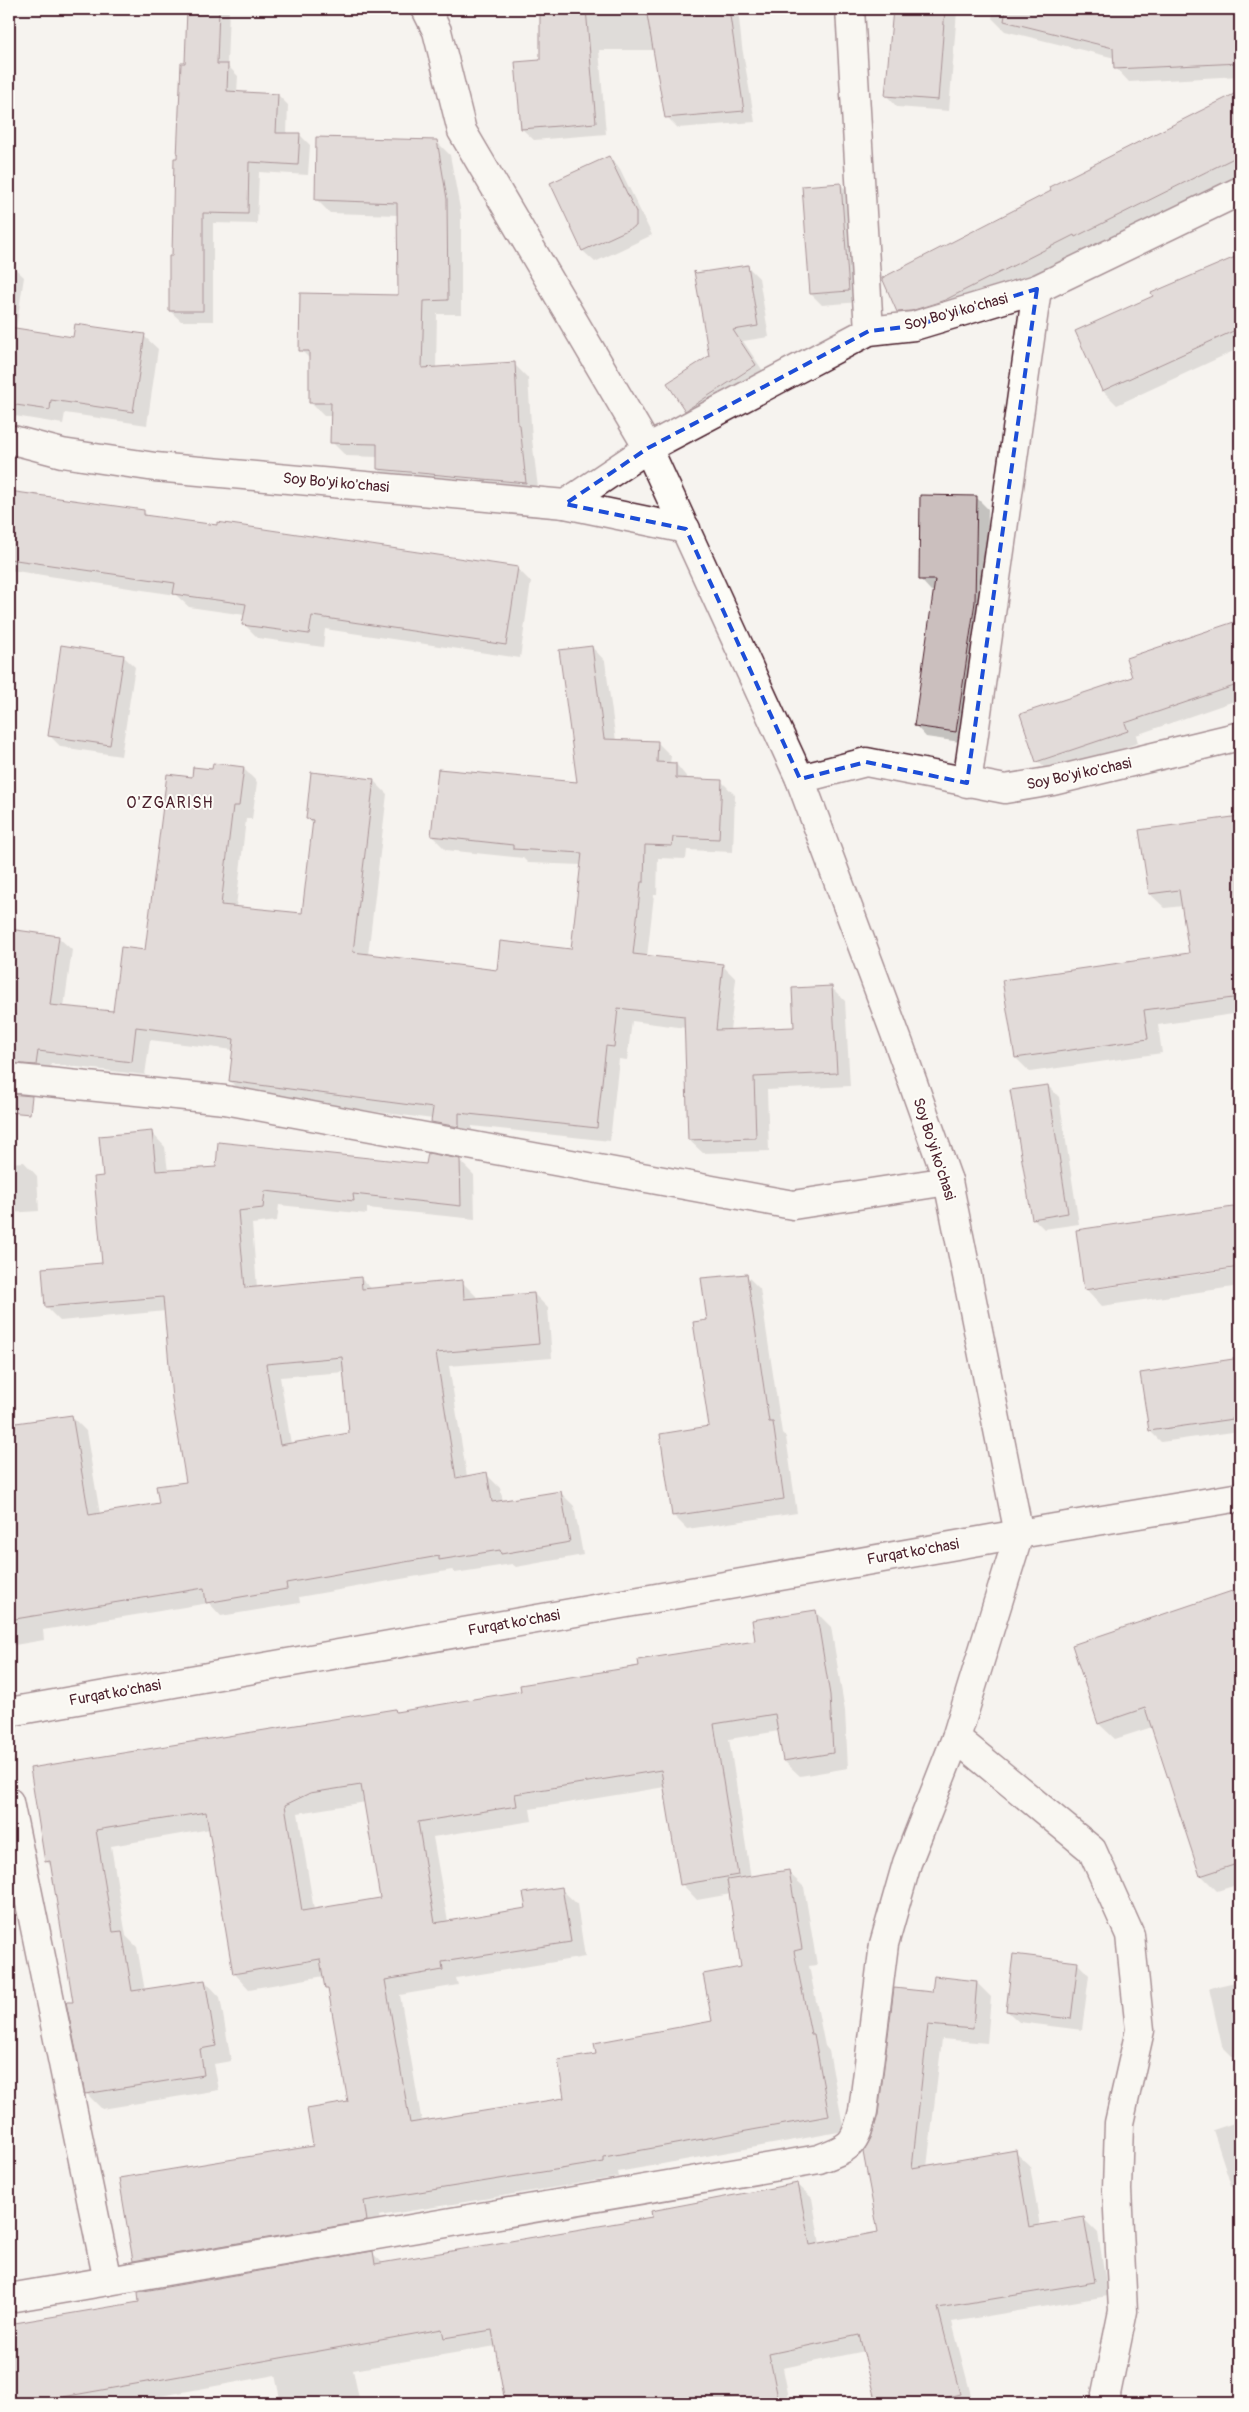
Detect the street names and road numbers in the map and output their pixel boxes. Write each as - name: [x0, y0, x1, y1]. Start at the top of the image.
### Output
- street label: Soy Bo'yi ko'chasi: [902, 289, 1010, 335]
- street label: Soy Bo'yi ko'chasi: [282, 469, 390, 497]
- street label: Soy Bo'yi ko'chasi: [1025, 754, 1133, 794]
- street label: Soy Bo'yi ko'chasi: [908, 1095, 960, 1203]
- street label: Furqat ko'chasi: [866, 1535, 961, 1569]
- street label: Furqat ko'chasi: [467, 1606, 562, 1640]
- street label: Furqat ko'chasi: [68, 1676, 163, 1710]

